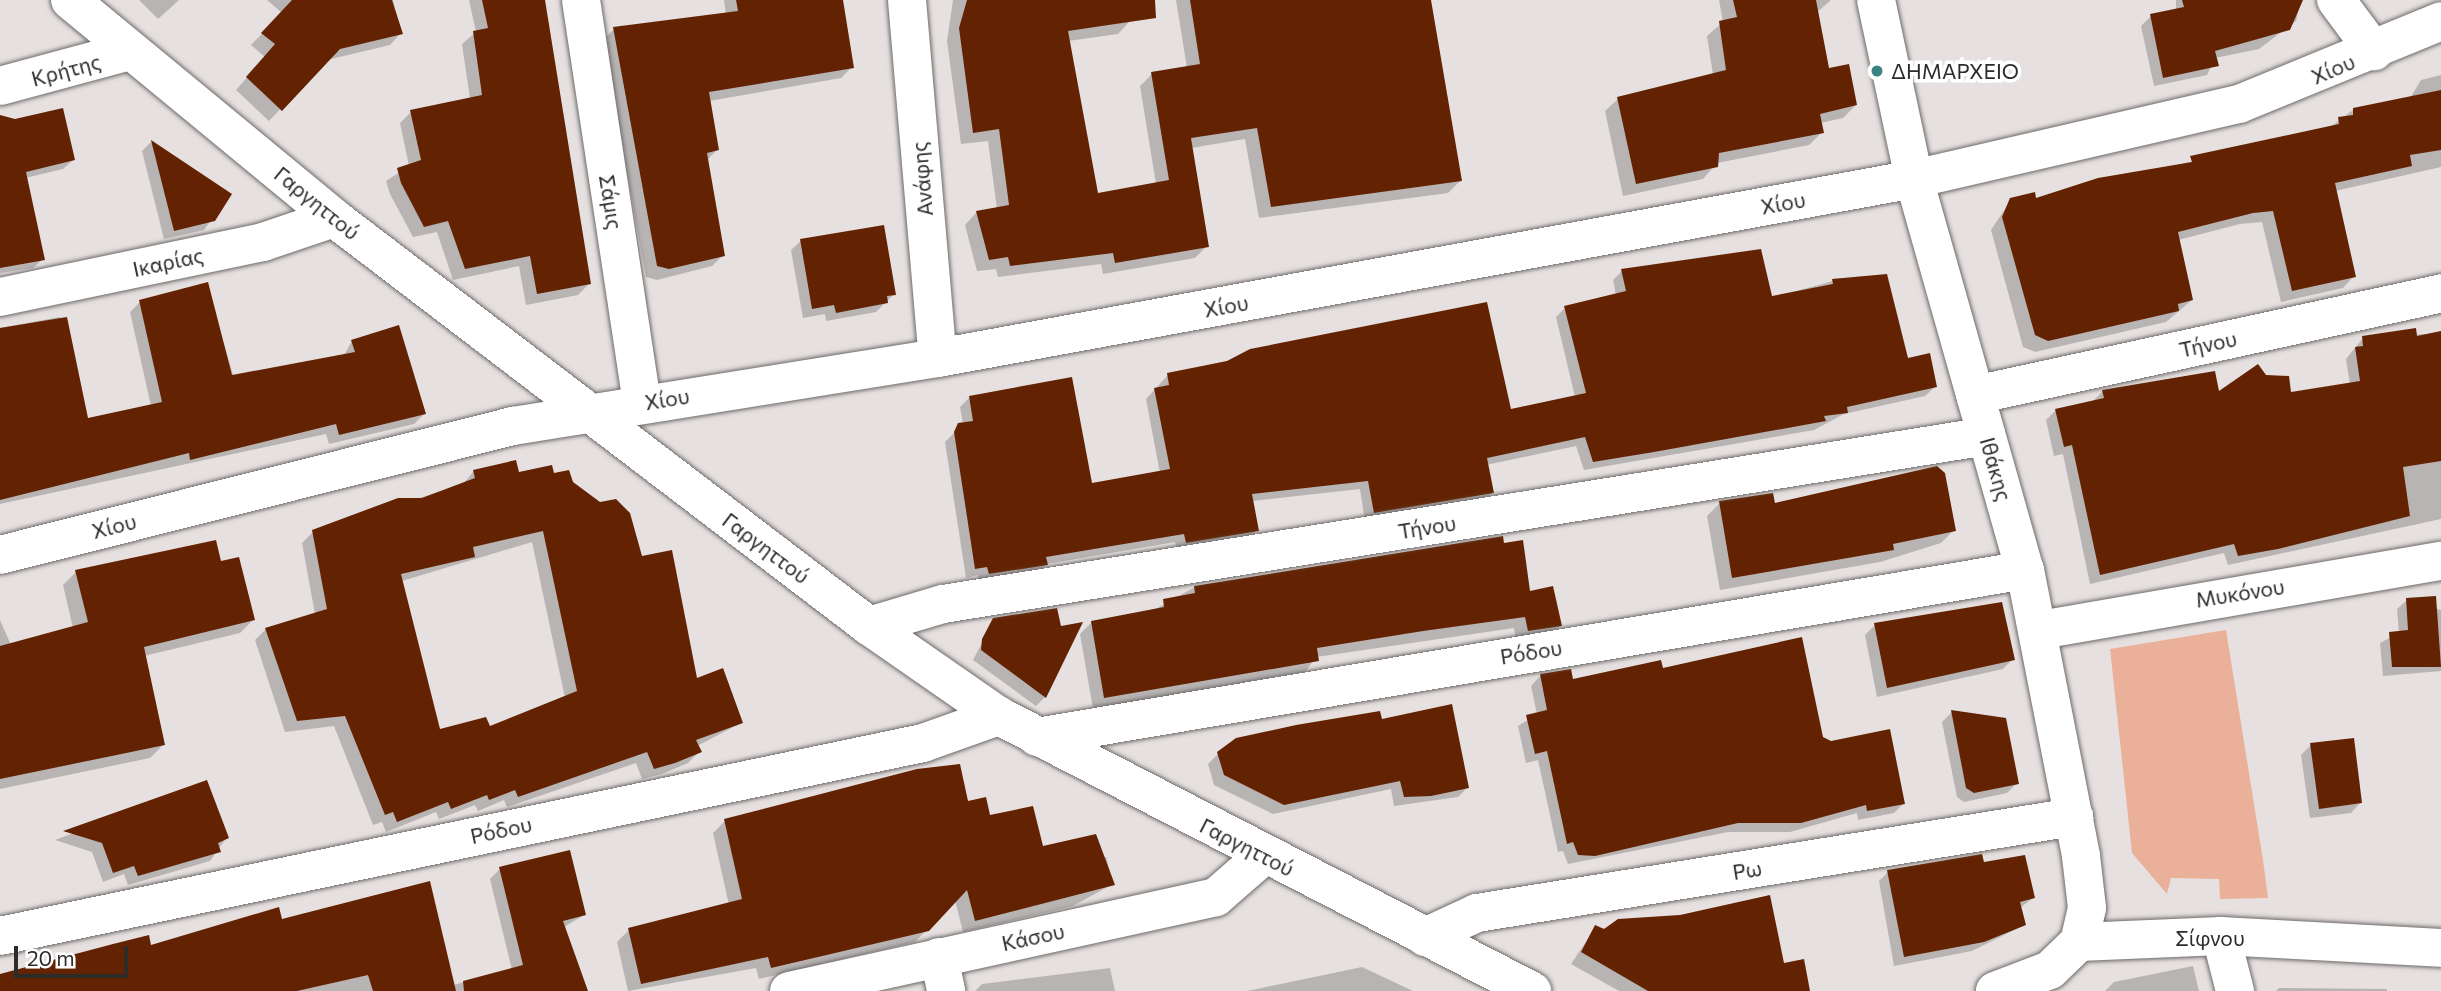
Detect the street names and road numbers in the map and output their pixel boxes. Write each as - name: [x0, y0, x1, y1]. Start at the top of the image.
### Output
- street label: Κρήτης: [28, 49, 104, 91]
- street label: Χίου: [2308, 49, 2358, 89]
- street label: Ανάφης: [906, 141, 938, 217]
- street label: Γαργηττού: [269, 161, 365, 245]
- street label: Σάμις: [594, 173, 628, 231]
- street label: Χίου: [1759, 187, 1807, 219]
- street label: Ικαρίας: [130, 242, 206, 282]
- street label: Χίου: [1202, 290, 1250, 322]
- street label: Τήνου: [2177, 326, 2239, 362]
- street label: Χίου: [643, 383, 691, 415]
- street label: Ιθάκης: [1975, 434, 2017, 504]
- street label: Γαργηττού: [718, 507, 814, 589]
- street label: Χίου: [89, 508, 139, 544]
- street label: Τήνου: [1396, 510, 1458, 544]
- street label: Μυκόνου: [2194, 574, 2286, 612]
- street label: Ρόδου: [1498, 635, 1564, 669]
- street label: Ρόδου: [468, 811, 534, 849]
- street label: Γαργηττού: [1196, 813, 1298, 881]
- street label: Ρω: [1731, 855, 1763, 885]
- street label: Κάσου: [999, 918, 1067, 956]
- street label: Σίφνου: [2175, 925, 2245, 951]

